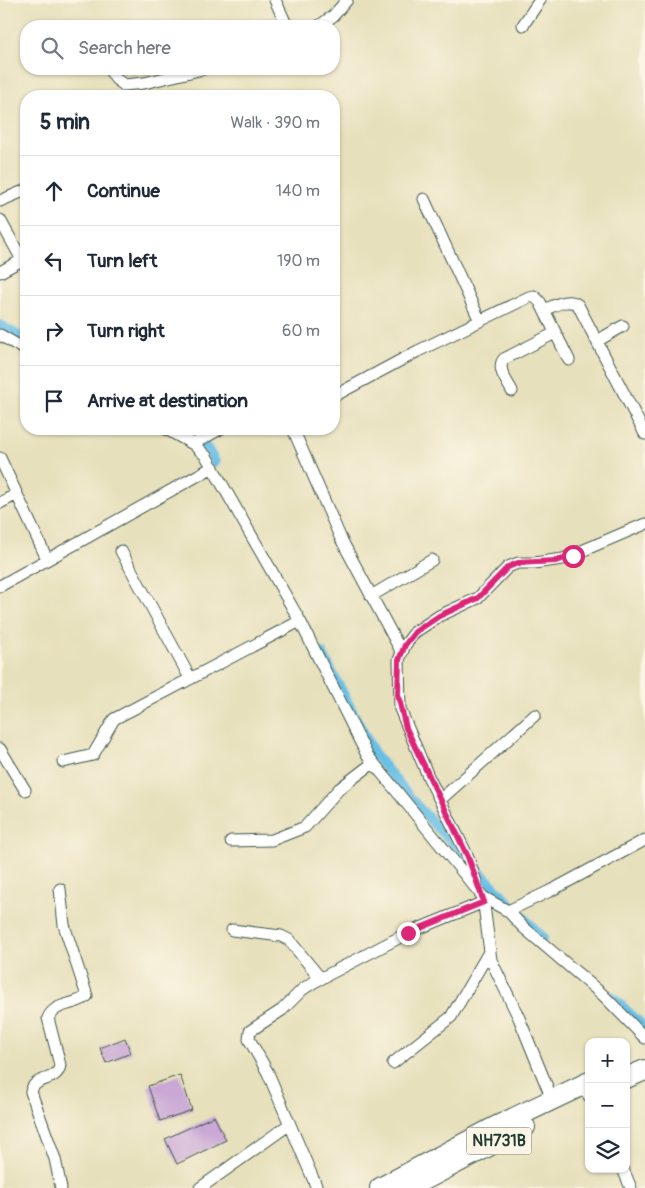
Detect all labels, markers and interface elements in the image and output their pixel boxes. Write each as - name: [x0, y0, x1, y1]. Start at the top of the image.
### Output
- search box: [20, 20, 340, 75]
- icon: search: [38, 34, 66, 62]
- text: Search here: [78, 36, 171, 60]
- text: 5 min: [40, 109, 90, 136]
- text: Walk · 390 m: [231, 113, 320, 133]
- icon: ahead: [40, 177, 68, 205]
- text: Continue: [87, 179, 160, 203]
- text: 140 m: [276, 181, 320, 201]
- icon: left: [40, 247, 68, 275]
- text: Turn left: [87, 249, 157, 273]
- text: 190 m: [277, 251, 320, 271]
- icon: right: [40, 317, 68, 345]
- text: Turn right: [87, 319, 165, 343]
- text: 60 m: [282, 321, 320, 341]
- icon: arrive: [40, 387, 68, 415]
- text: Arrive at destination: [87, 389, 248, 413]
- route start: [562, 545, 585, 568]
- route end: [397, 922, 420, 945]
- map controls: [585, 1038, 630, 1173]
- button: +: [585, 1038, 630, 1083]
- button: −: [585, 1083, 630, 1128]
- road number: NH731B: [466, 1128, 532, 1154]
- button: layers: [585, 1128, 630, 1173]

